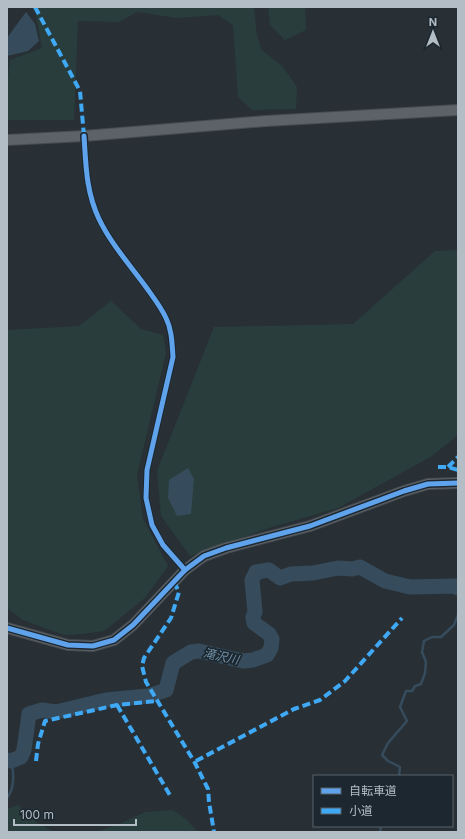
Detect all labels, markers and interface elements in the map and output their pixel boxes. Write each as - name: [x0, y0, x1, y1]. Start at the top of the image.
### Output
- north arrow: [413, 12, 453, 52]
- text: N: [429, 15, 437, 29]
- water label: 滝沢川: [202, 645, 242, 667]
- legend: [313, 775, 453, 827]
- text: 自転車道: [349, 783, 397, 798]
- scale bar: [14, 801, 136, 827]
- text: 小道: [349, 803, 373, 818]
- text: 100 m: [20, 807, 54, 822]

